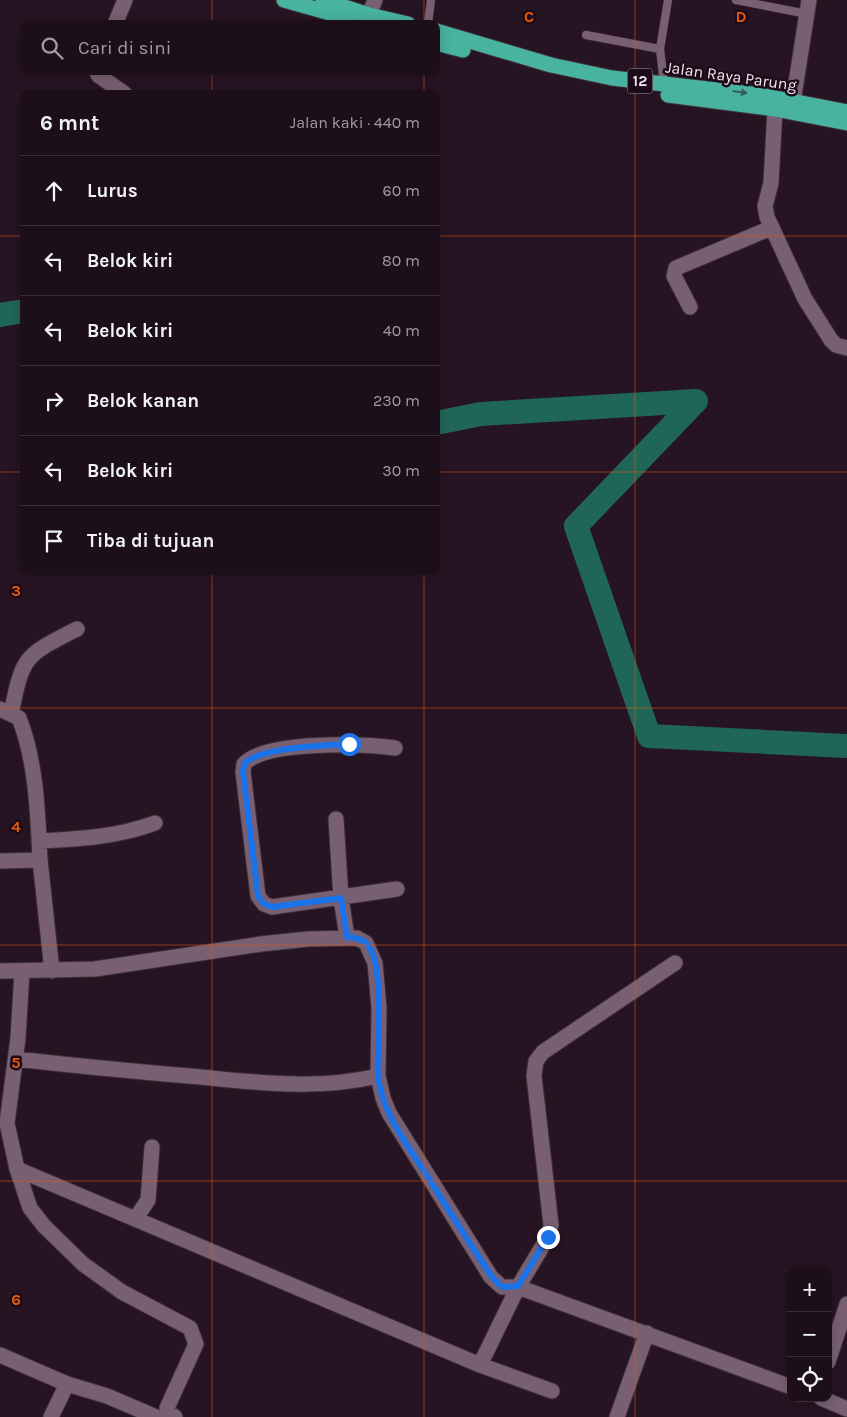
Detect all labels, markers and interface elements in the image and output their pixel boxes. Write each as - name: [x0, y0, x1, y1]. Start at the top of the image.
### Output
- text: C: [524, 7, 534, 26]
- text: D: [736, 7, 747, 26]
- search box: [20, 20, 440, 75]
- icon: search: [38, 34, 66, 62]
- text: Cari di sini: [78, 37, 171, 59]
- street label: Jalan Raya Parung: [664, 57, 798, 95]
- road number: 12: [628, 68, 652, 94]
- one-way arrow: [733, 88, 749, 96]
- text: 6 mnt: [40, 111, 99, 135]
- text: Jalan kaki · 440 m: [290, 113, 420, 132]
- icon: ahead: [40, 177, 68, 205]
- text: Lurus: [87, 180, 138, 202]
- text: 60 m: [383, 181, 420, 200]
- icon: left: [40, 247, 68, 275]
- text: Belok kiri: [87, 250, 173, 272]
- text: 80 m: [382, 251, 420, 270]
- icon: left: [40, 317, 68, 345]
- text: Belok kiri: [87, 320, 173, 342]
- text: 40 m: [383, 321, 420, 340]
- icon: right: [40, 387, 68, 415]
- text: Belok kanan: [87, 390, 199, 412]
- text: 230 m: [373, 391, 420, 410]
- icon: left: [40, 457, 68, 485]
- text: Belok kiri: [87, 460, 173, 482]
- text: 30 m: [382, 461, 420, 480]
- icon: arrive: [40, 527, 68, 555]
- text: Tiba di tujuan: [87, 530, 214, 552]
- text: 3: [11, 581, 21, 600]
- route start: [338, 733, 361, 756]
- text: 4: [11, 817, 21, 836]
- text: 5: [11, 1053, 21, 1072]
- route end: [537, 1226, 560, 1249]
- map controls: [787, 1267, 832, 1402]
- button: +: [787, 1267, 832, 1312]
- text: 6: [11, 1290, 21, 1309]
- button: −: [787, 1312, 832, 1357]
- button: locate: [787, 1357, 832, 1402]

